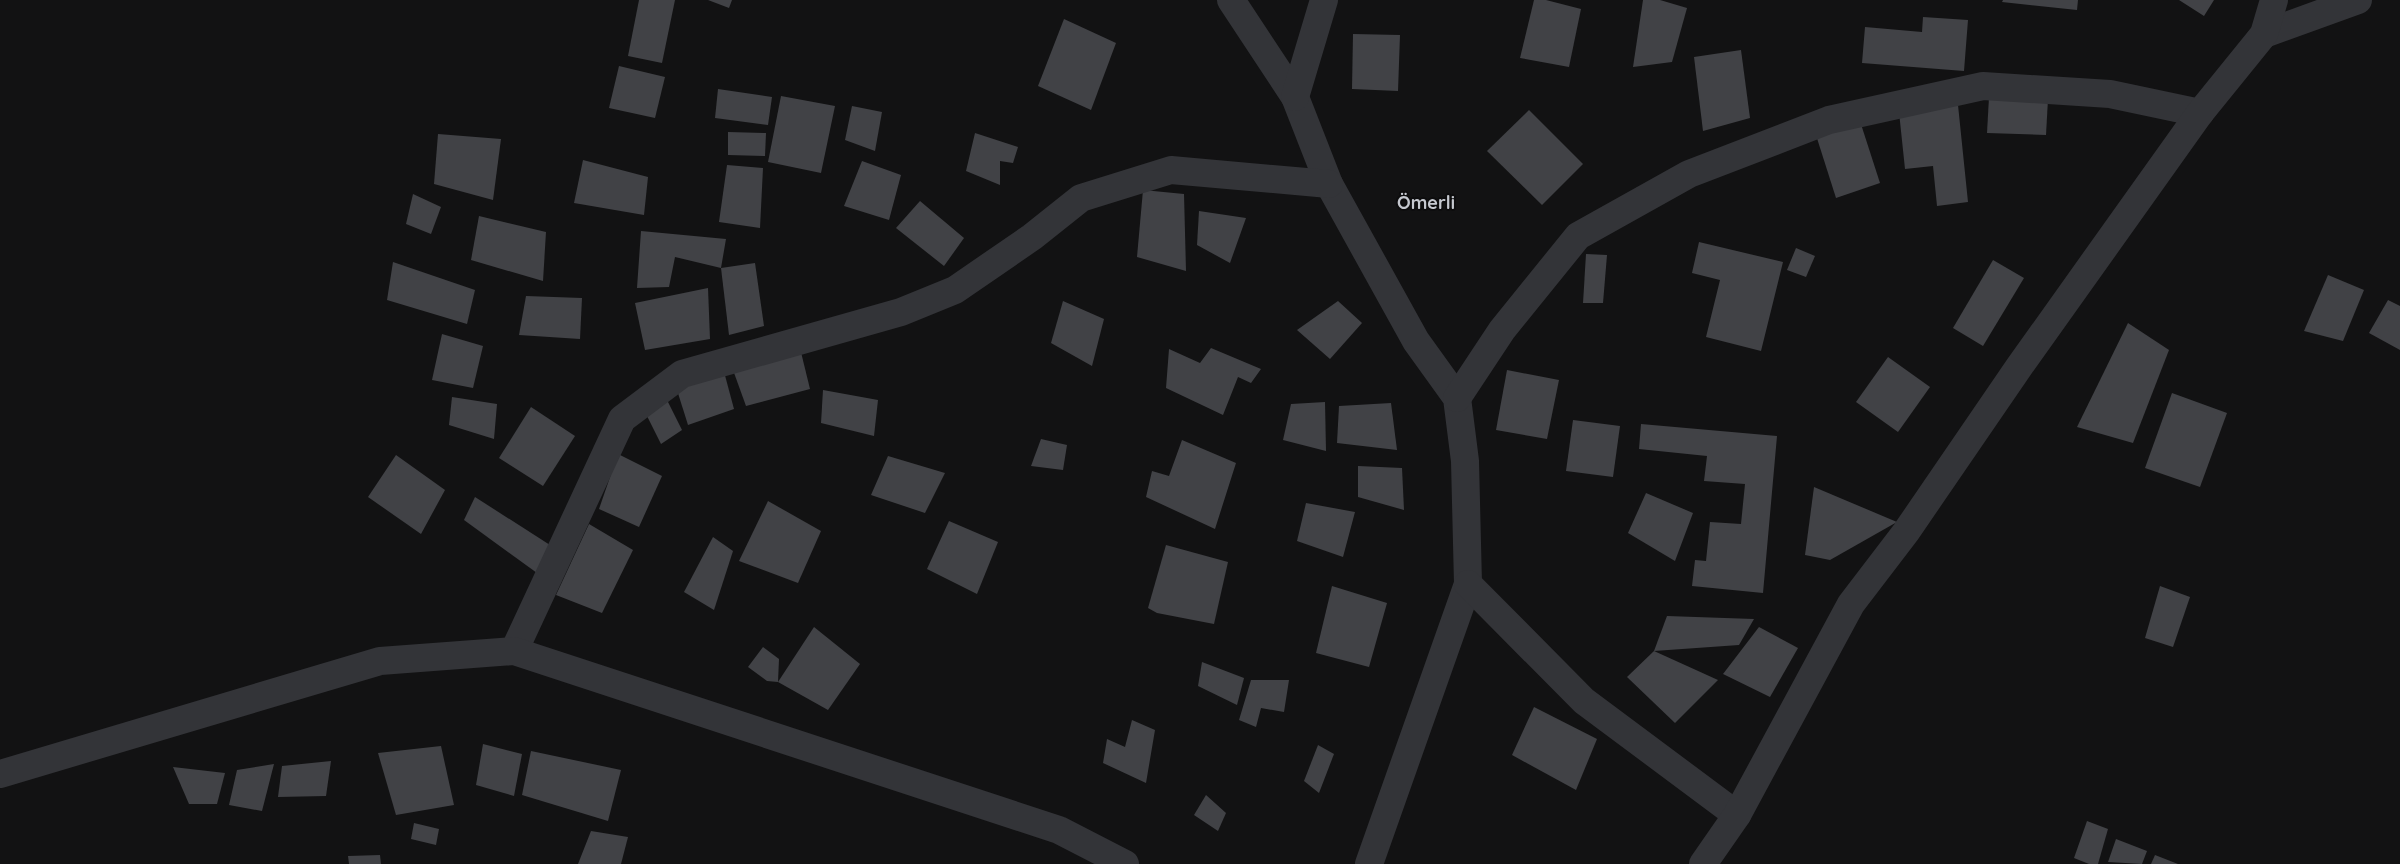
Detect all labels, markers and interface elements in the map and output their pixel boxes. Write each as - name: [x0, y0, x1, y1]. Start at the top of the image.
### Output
- district label: Ömerli: [1397, 191, 1455, 214]

